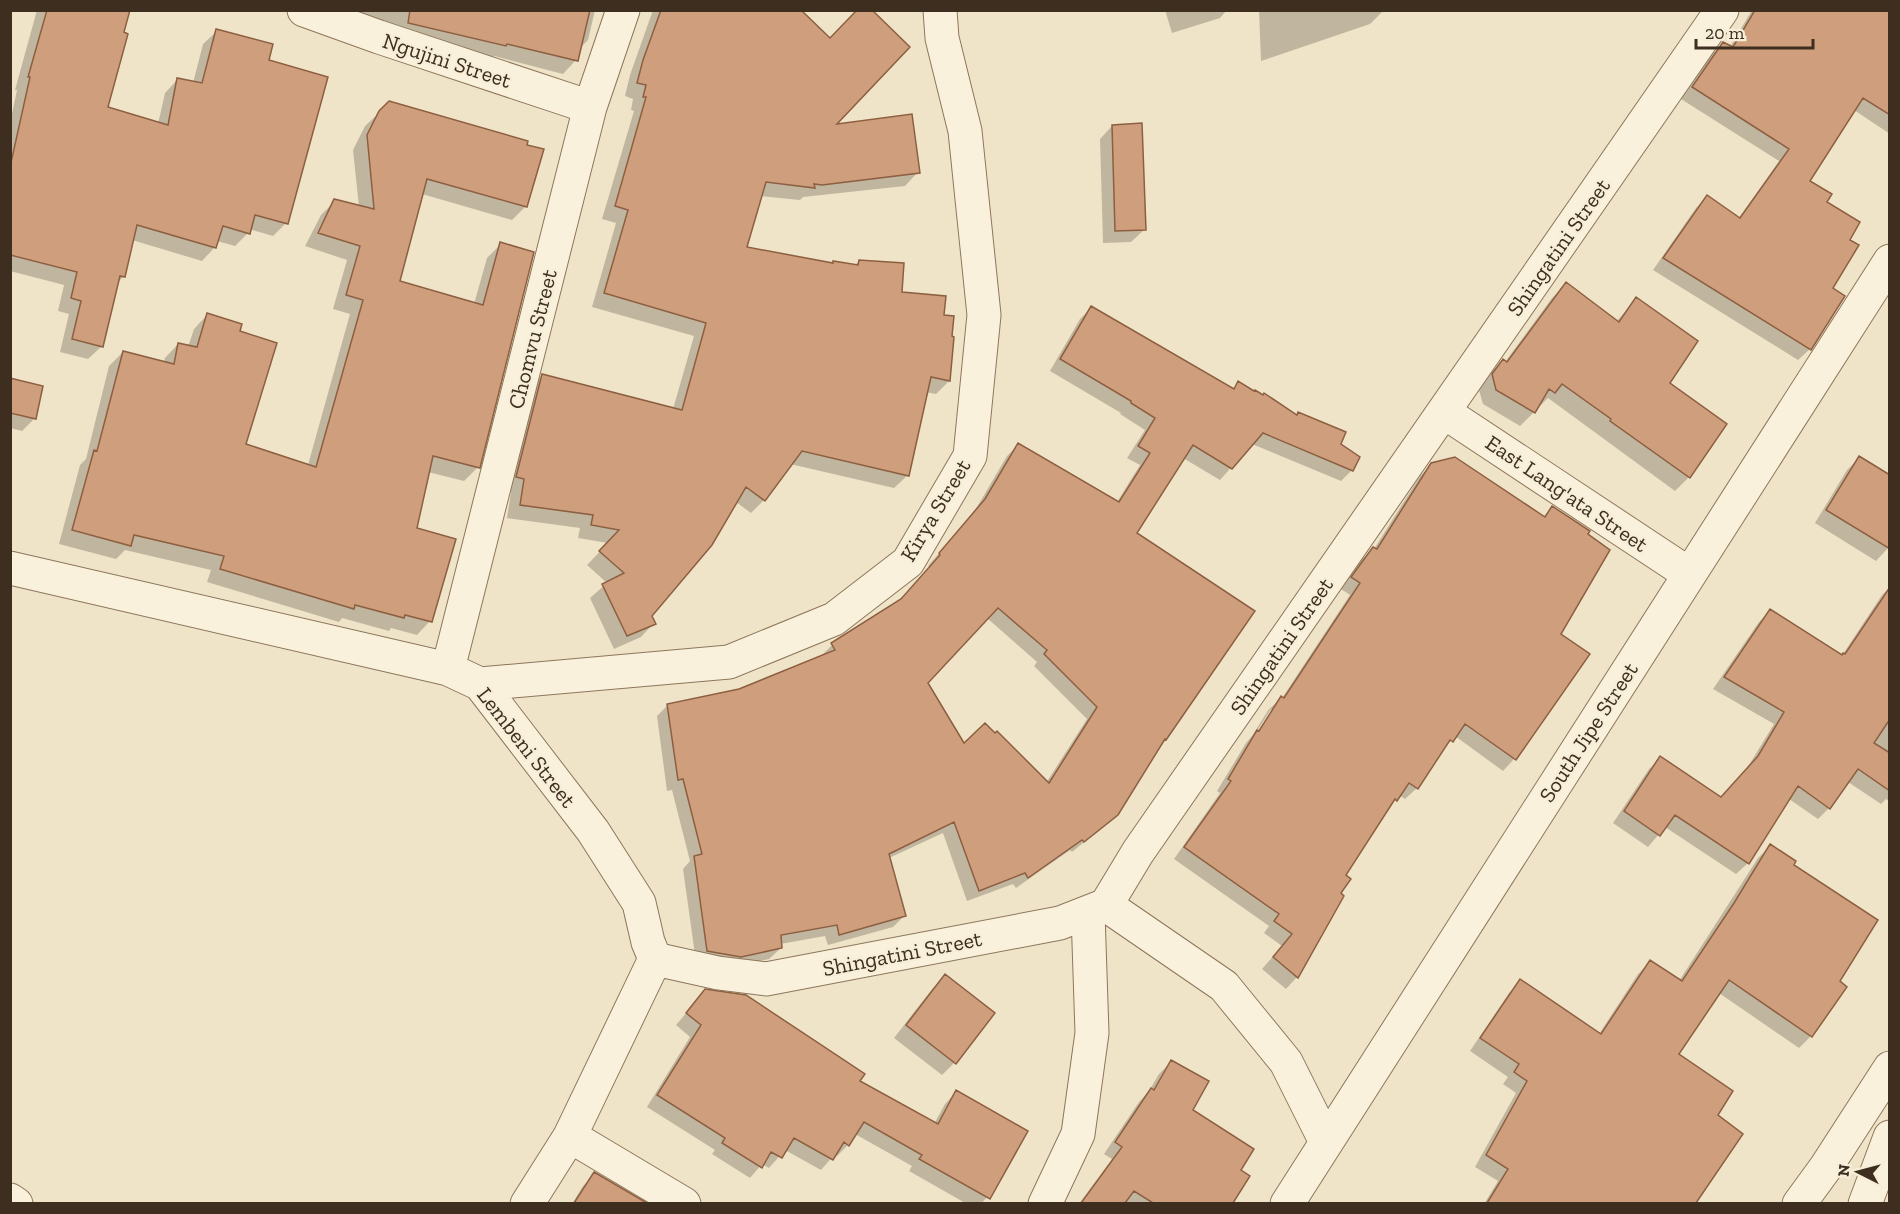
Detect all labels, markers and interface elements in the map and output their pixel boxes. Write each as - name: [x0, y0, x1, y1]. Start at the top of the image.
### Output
- scale bar: [1696, 12, 1813, 50]
- text: 20 m: [1705, 22, 1745, 44]
- street label: Ngujini Street: [379, 27, 515, 94]
- street label: Shingatini Street: [1501, 173, 1616, 321]
- street label: Chomvu Street: [502, 266, 563, 412]
- street label: East Lang'ata Street: [1480, 429, 1654, 558]
- street label: Kirya Street: [894, 454, 977, 566]
- street label: Shingatini Street: [1224, 572, 1339, 720]
- street label: South Jipe Street: [1533, 657, 1644, 807]
- street label: Lembeni Street: [471, 682, 582, 813]
- street label: Shingatini Street: [820, 925, 985, 982]
- north arrow: [1828, 1142, 1888, 1202]
- text: N: [1833, 1163, 1854, 1178]

